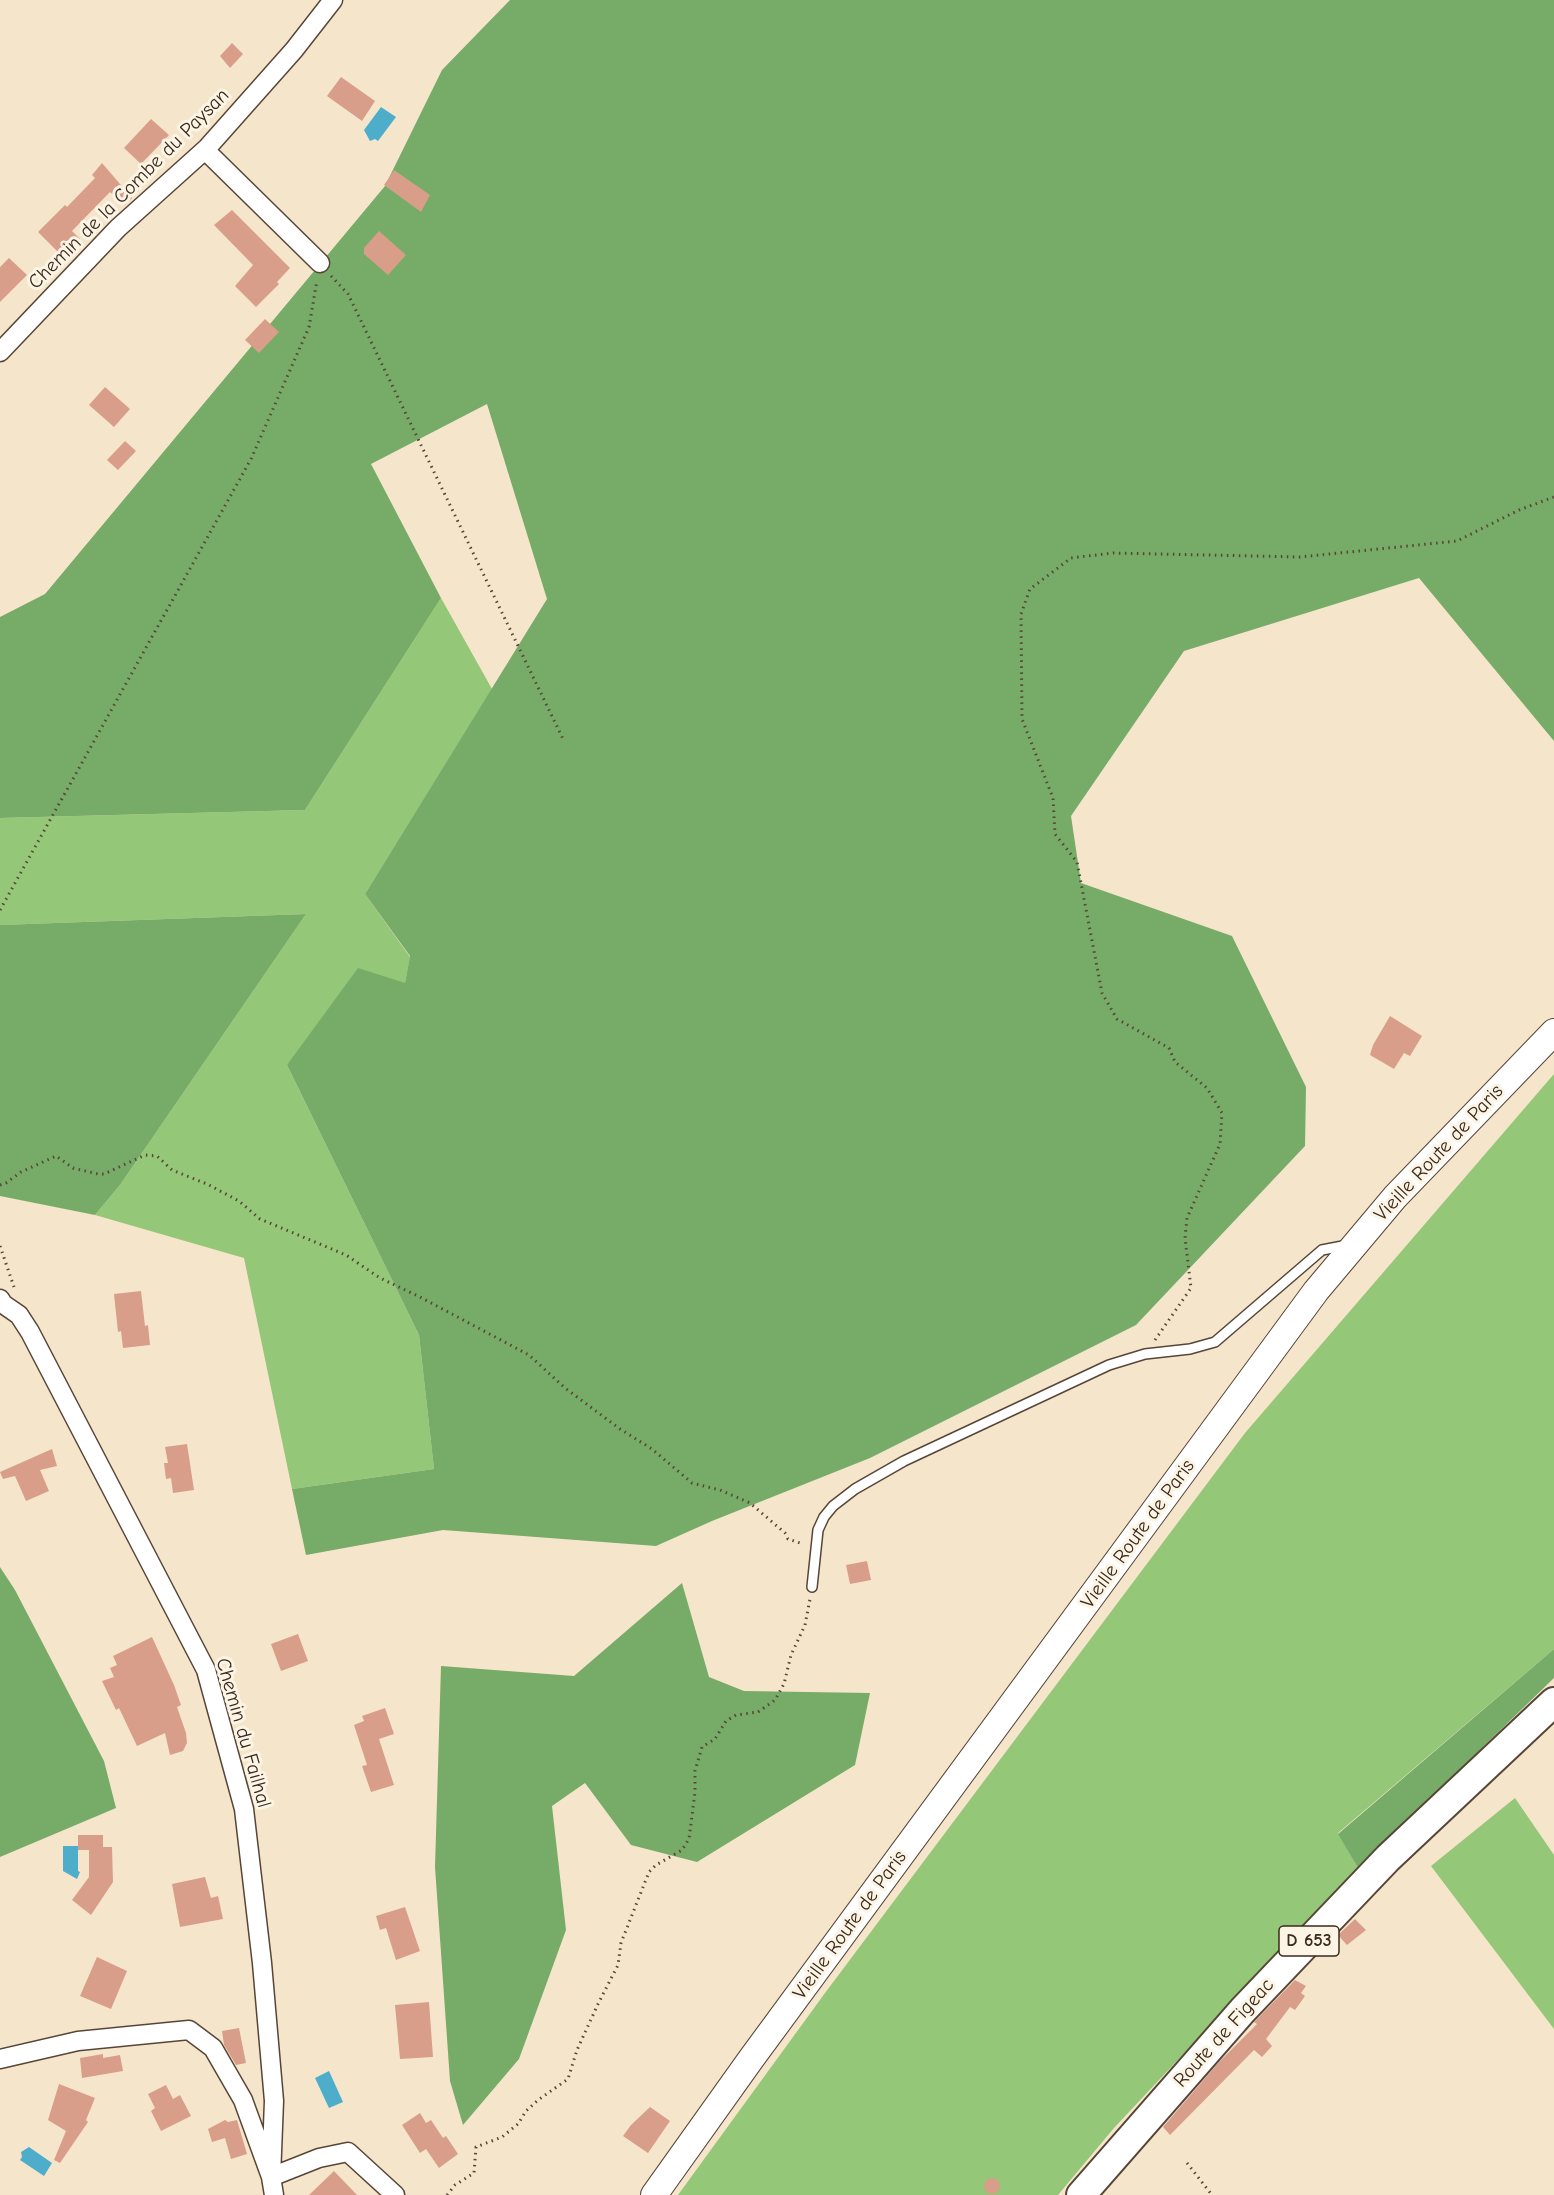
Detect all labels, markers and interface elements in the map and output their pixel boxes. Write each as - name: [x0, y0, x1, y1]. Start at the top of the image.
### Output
- street label: Chemin de la Combe du Paysan: [24, 84, 234, 294]
- street label: Vieille Route de Paris: [1369, 1080, 1509, 1226]
- street label: Vieille Route de Paris: [1076, 1455, 1200, 1613]
- street label: Chemin du Failhal: [210, 1655, 276, 1811]
- street label: Vieille Route de Paris: [788, 1846, 912, 2004]
- road number: D 653: [1279, 1926, 1339, 1956]
- street label: Route de Figeac: [1169, 1974, 1279, 2092]

